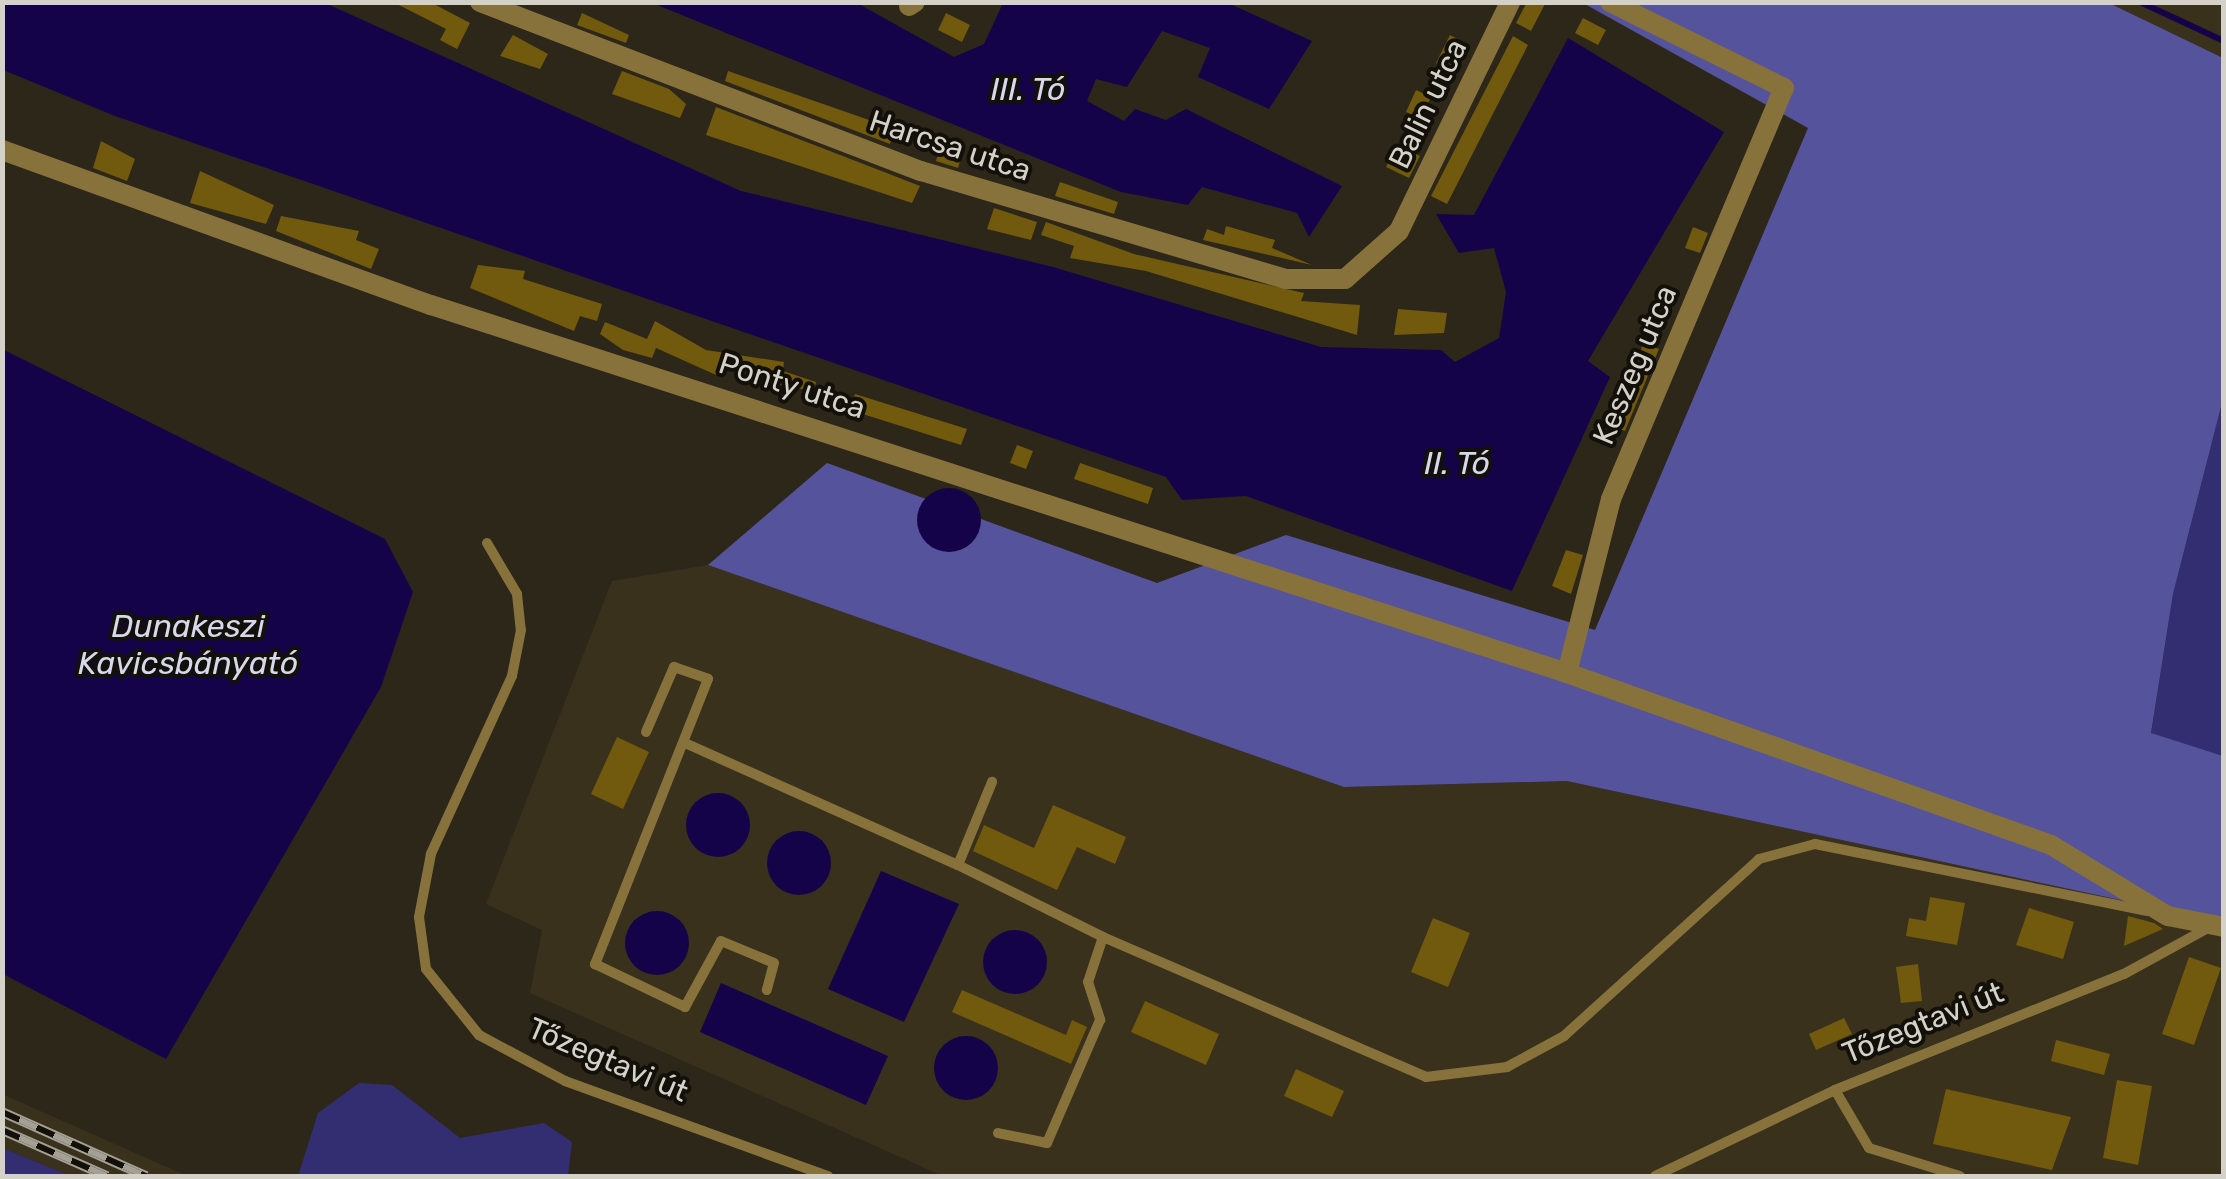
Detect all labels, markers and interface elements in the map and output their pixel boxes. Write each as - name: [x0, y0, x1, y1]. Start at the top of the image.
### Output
- street label: Balin utca: [1381, 33, 1475, 175]
- water label: III. Tó: [990, 70, 1066, 108]
- street label: Harcsa utca: [865, 103, 1035, 189]
- street label: Keszeg utca: [1585, 280, 1685, 450]
- street label: Ponty utca: [714, 345, 870, 427]
- water label: II. Tó: [1423, 444, 1491, 482]
- water label: Dunakeszi Kavicsbányató: [78, 608, 298, 683]
- street label: Tőzegtavi út: [1837, 974, 2009, 1072]
- street label: Tőzegtavi út: [523, 1010, 693, 1110]

